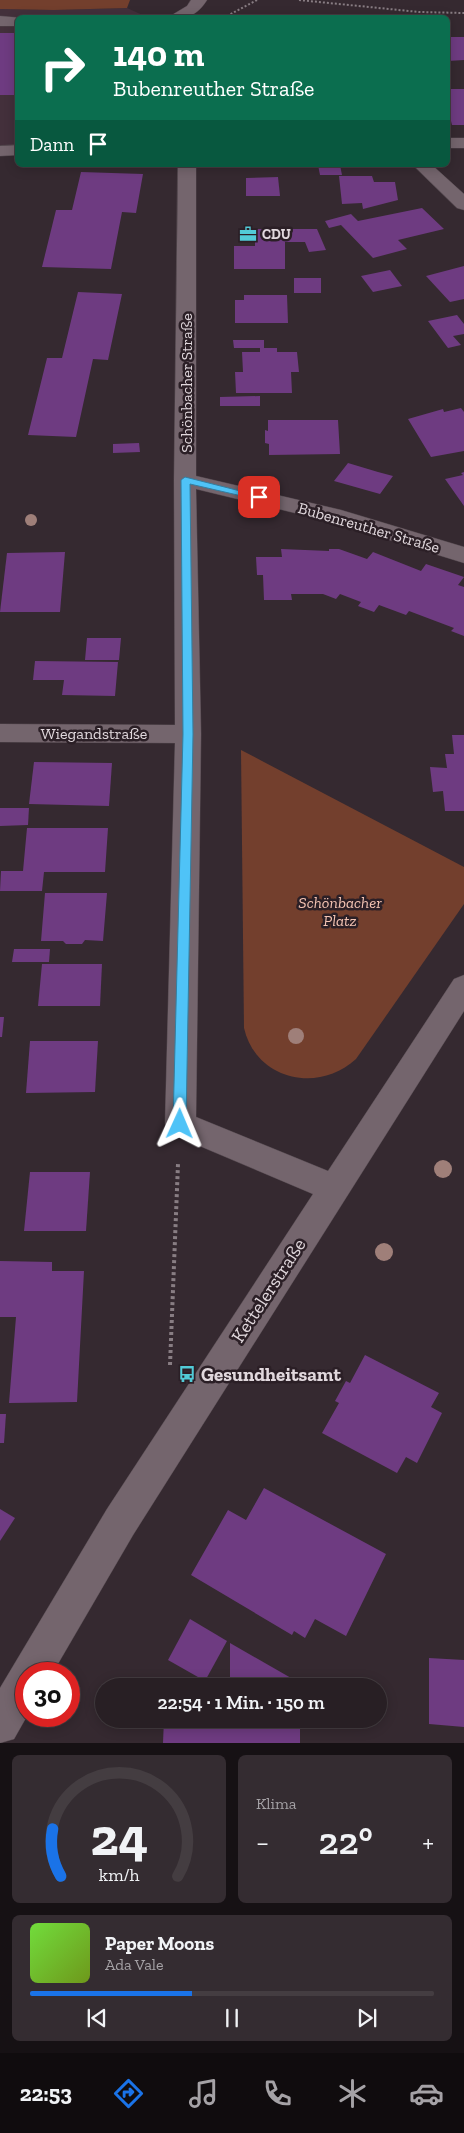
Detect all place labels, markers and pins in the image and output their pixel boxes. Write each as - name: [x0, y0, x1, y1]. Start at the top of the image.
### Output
- office icon: CDU: [238, 224, 258, 244]
- place label: CDU: [262, 226, 291, 243]
- pin: [238, 476, 280, 518]
- place label: Gesundheitsamt: [201, 1363, 342, 1386]
- bus stop icon: Gesundheitsamt: [177, 1364, 197, 1384]

